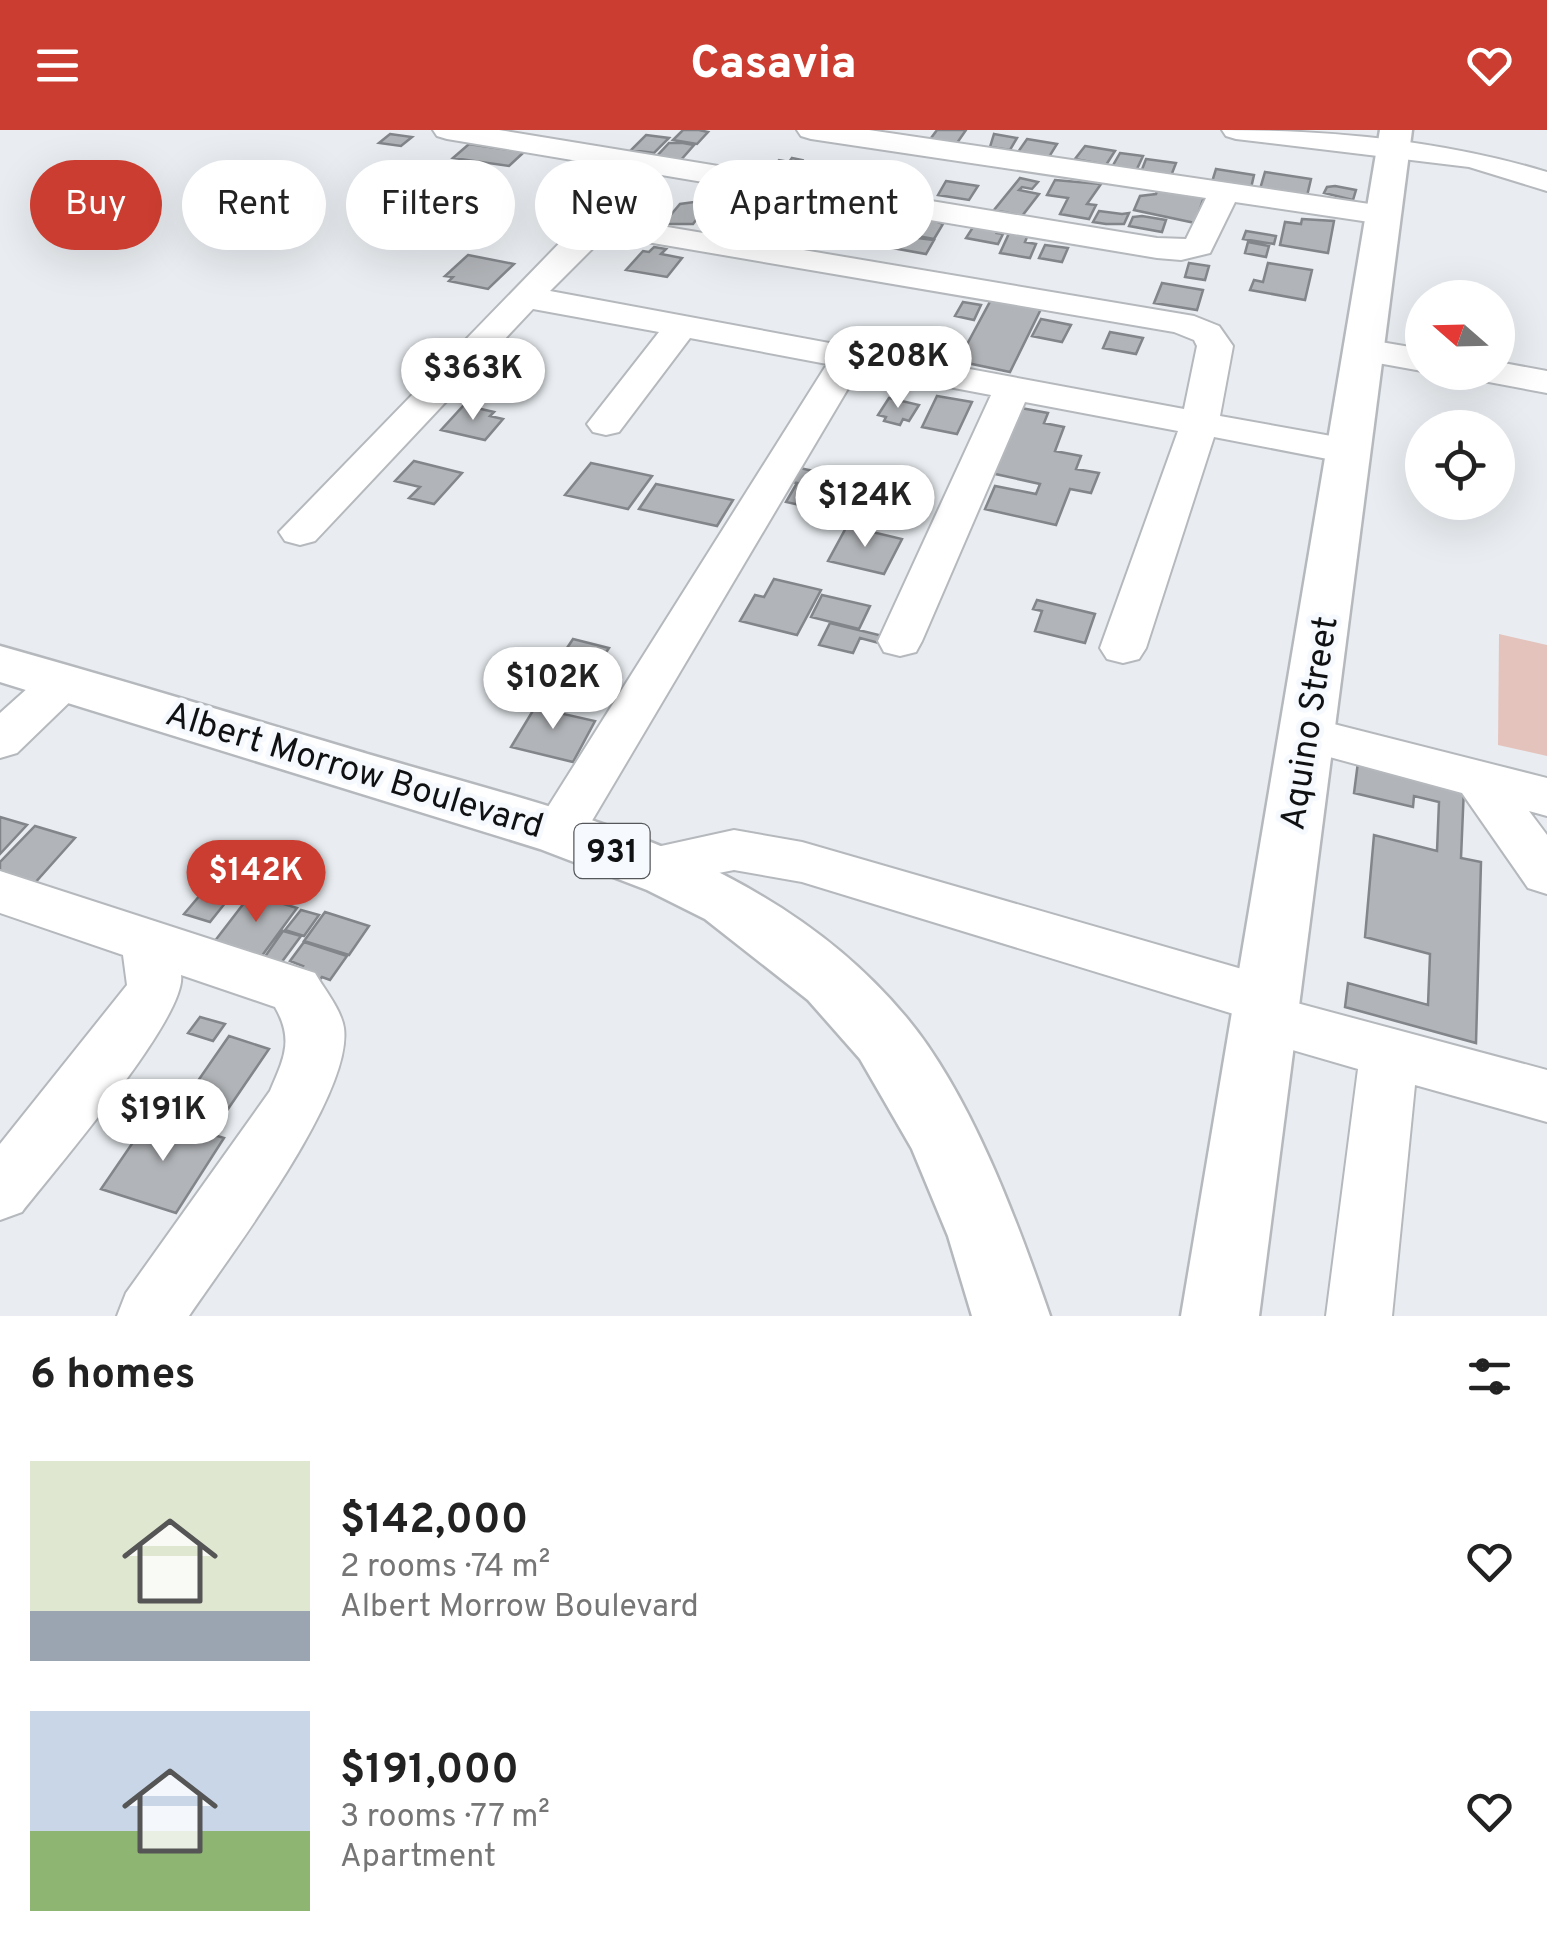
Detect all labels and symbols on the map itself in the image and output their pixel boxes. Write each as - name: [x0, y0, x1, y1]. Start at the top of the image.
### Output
- north arrow: [1405, 280, 1515, 390]
- pin: $208K: [828, 326, 968, 411]
- pin: $363K: [403, 338, 543, 423]
- pin: $124K: [795, 465, 935, 550]
- street label: Aquino Street: [1272, 613, 1350, 834]
- pin: $102K: [483, 647, 623, 732]
- street label: Albert Morrow Boulevard: [160, 693, 548, 850]
- road number: 931: [574, 824, 650, 878]
- pin: $142K: [186, 840, 326, 925]
- pin: $191K: [93, 1079, 233, 1164]

